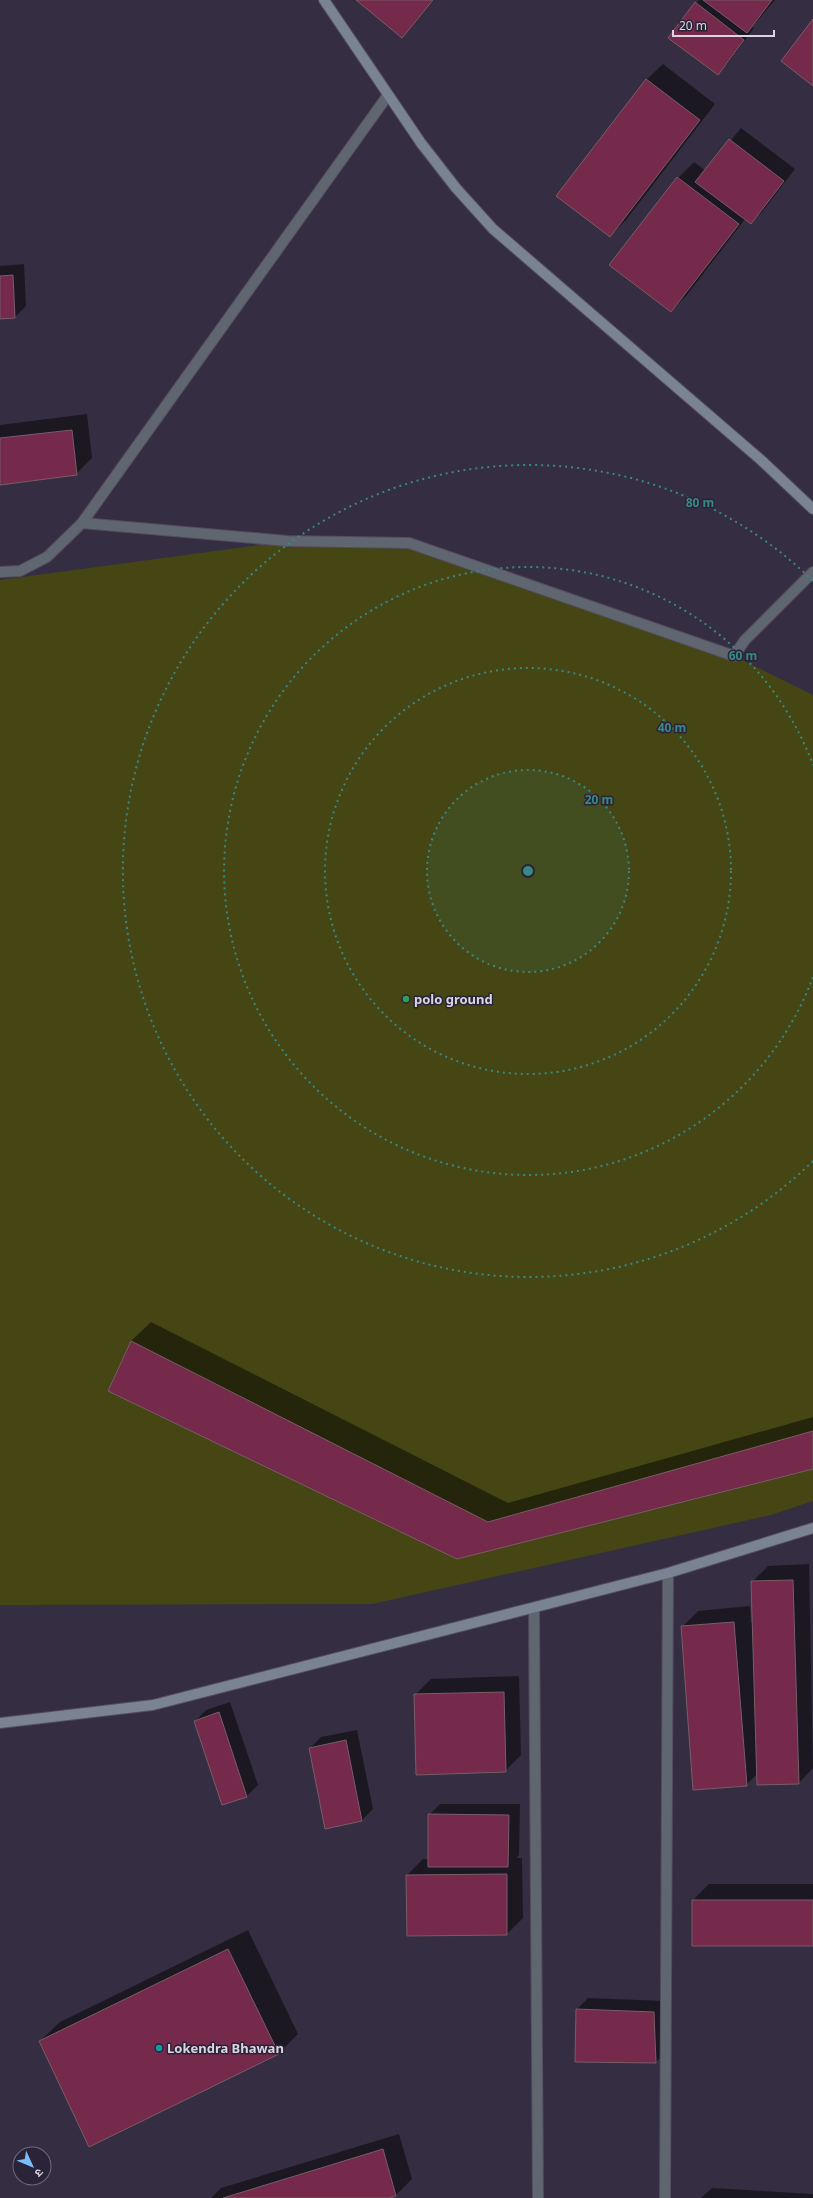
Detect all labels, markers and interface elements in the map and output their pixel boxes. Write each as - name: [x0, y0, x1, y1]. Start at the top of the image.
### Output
- scale bar: [673, 12, 774, 38]
- text: 20 m: [679, 17, 707, 34]
- text: 80 m: [686, 494, 714, 511]
- text: 60 m: [729, 647, 757, 664]
- text: 40 m: [658, 719, 686, 736]
- text: 20 m: [585, 791, 613, 808]
- centre of rings: [521, 864, 535, 878]
- place label: polo ground: [414, 990, 493, 1008]
- marker: polo ground: [401, 994, 411, 1004]
- place label: Lokendra Bhawan: [167, 2039, 284, 2057]
- marker: Lokendra Bhawan: [154, 2043, 164, 2053]
- north arrow: [12, 2146, 52, 2186]
- text: उ: [32, 2166, 47, 2181]

